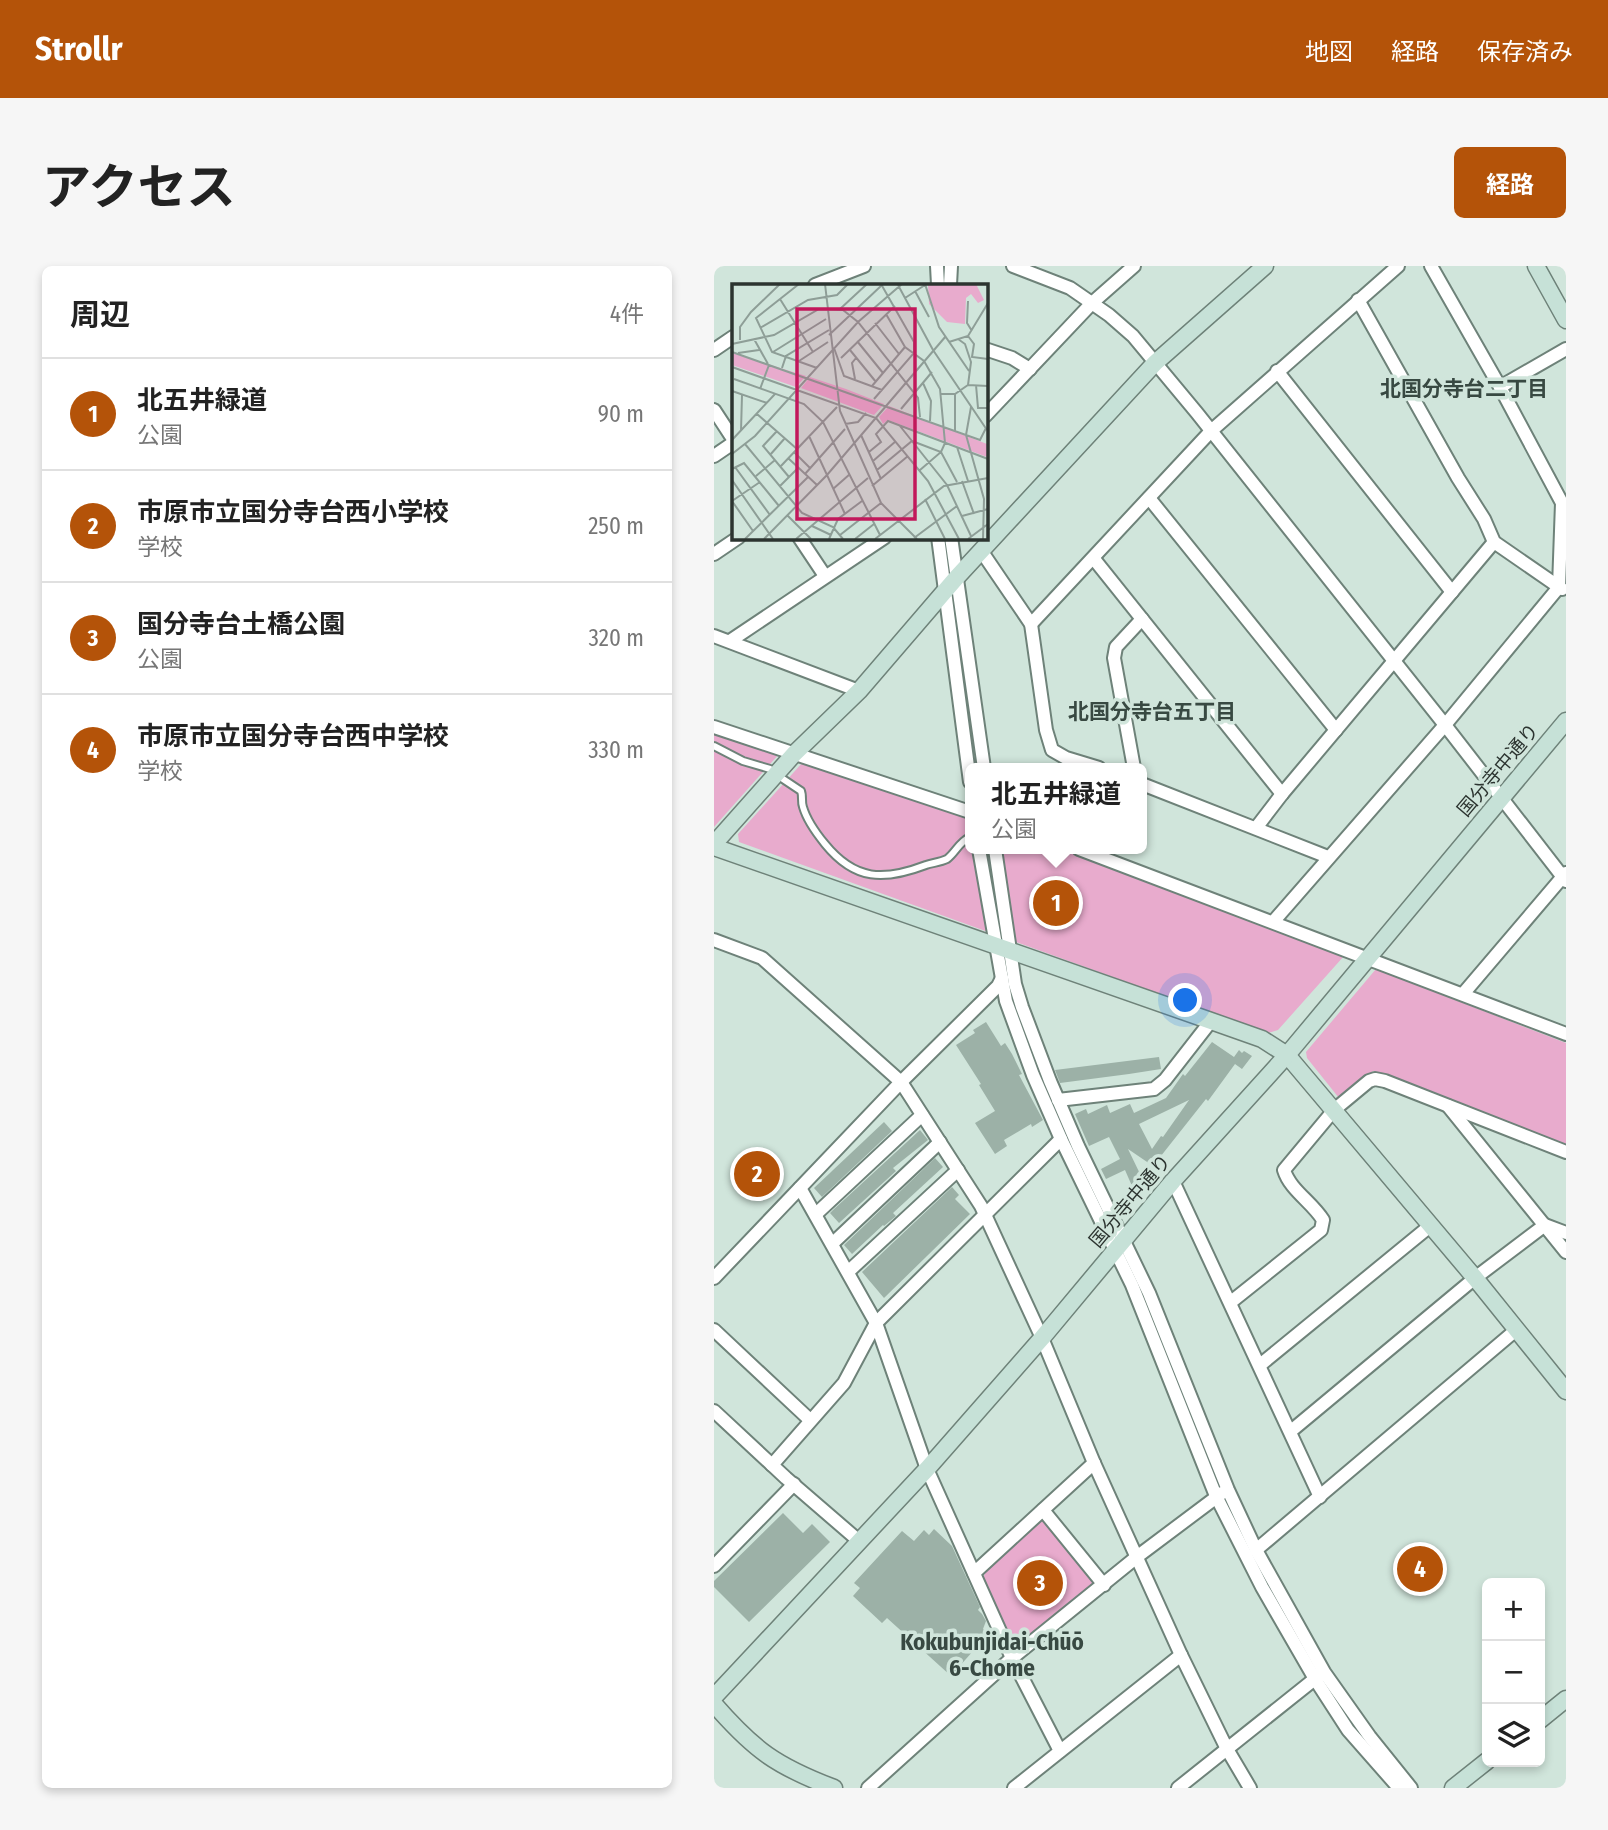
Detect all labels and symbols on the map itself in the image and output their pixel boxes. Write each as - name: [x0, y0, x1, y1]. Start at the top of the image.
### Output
- inset map: [732, 284, 987, 539]
- district label: 北国分寺台二丁目: [1380, 376, 1548, 402]
- district label: 北国分寺台五丁目: [1068, 699, 1236, 725]
- street label: 国分寺中通り: [1453, 719, 1543, 821]
- pin: 1: [1033, 877, 1079, 929]
- your location: [1168, 983, 1202, 1017]
- pin: 2: [734, 1148, 780, 1200]
- street label: 国分寺中通り: [1085, 1150, 1175, 1252]
- pin: 4: [1397, 1543, 1443, 1595]
- pin: 3: [1017, 1557, 1063, 1609]
- district label: Kokubunjidai-Chūō 6-Chome: [900, 1628, 1084, 1682]

